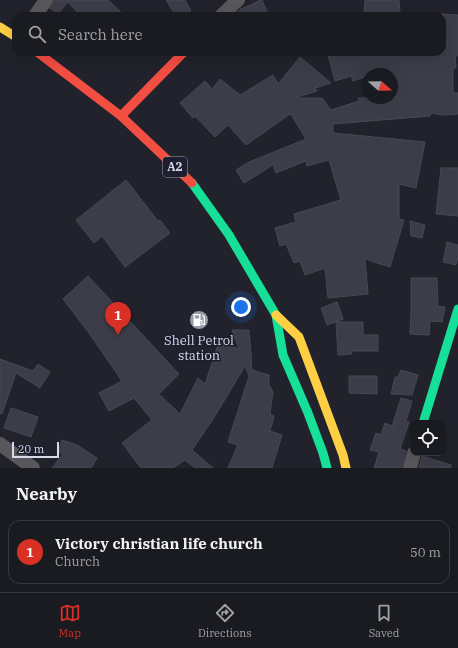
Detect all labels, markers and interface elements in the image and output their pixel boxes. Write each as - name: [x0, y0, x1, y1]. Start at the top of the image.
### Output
- search box: [12, 12, 446, 56]
- icon: search: [26, 23, 48, 45]
- text: Search here: [58, 25, 143, 44]
- north arrow: [362, 68, 398, 104]
- road number: A2: [163, 157, 187, 177]
- your location: [231, 297, 251, 317]
- pin: 1: [105, 302, 131, 335]
- fuel station icon: Shell Petrol station: [188, 309, 210, 331]
- place label: Shell Petrol station: [164, 332, 234, 364]
- map controls: [410, 420, 446, 456]
- button: locate: [410, 420, 446, 456]
- scale bar: [12, 440, 59, 459]
- text: 20 m: [18, 442, 44, 456]
- text: Nearby: [16, 483, 77, 505]
- text: Victory christian life church: [55, 534, 263, 553]
- text: 1: [26, 544, 34, 561]
- text: 50 m: [410, 544, 441, 561]
- text: Church: [55, 553, 100, 570]
- tab: Map: [59, 602, 81, 640]
- tab: Directions: [198, 602, 252, 640]
- tab: Saved: [369, 602, 399, 640]

